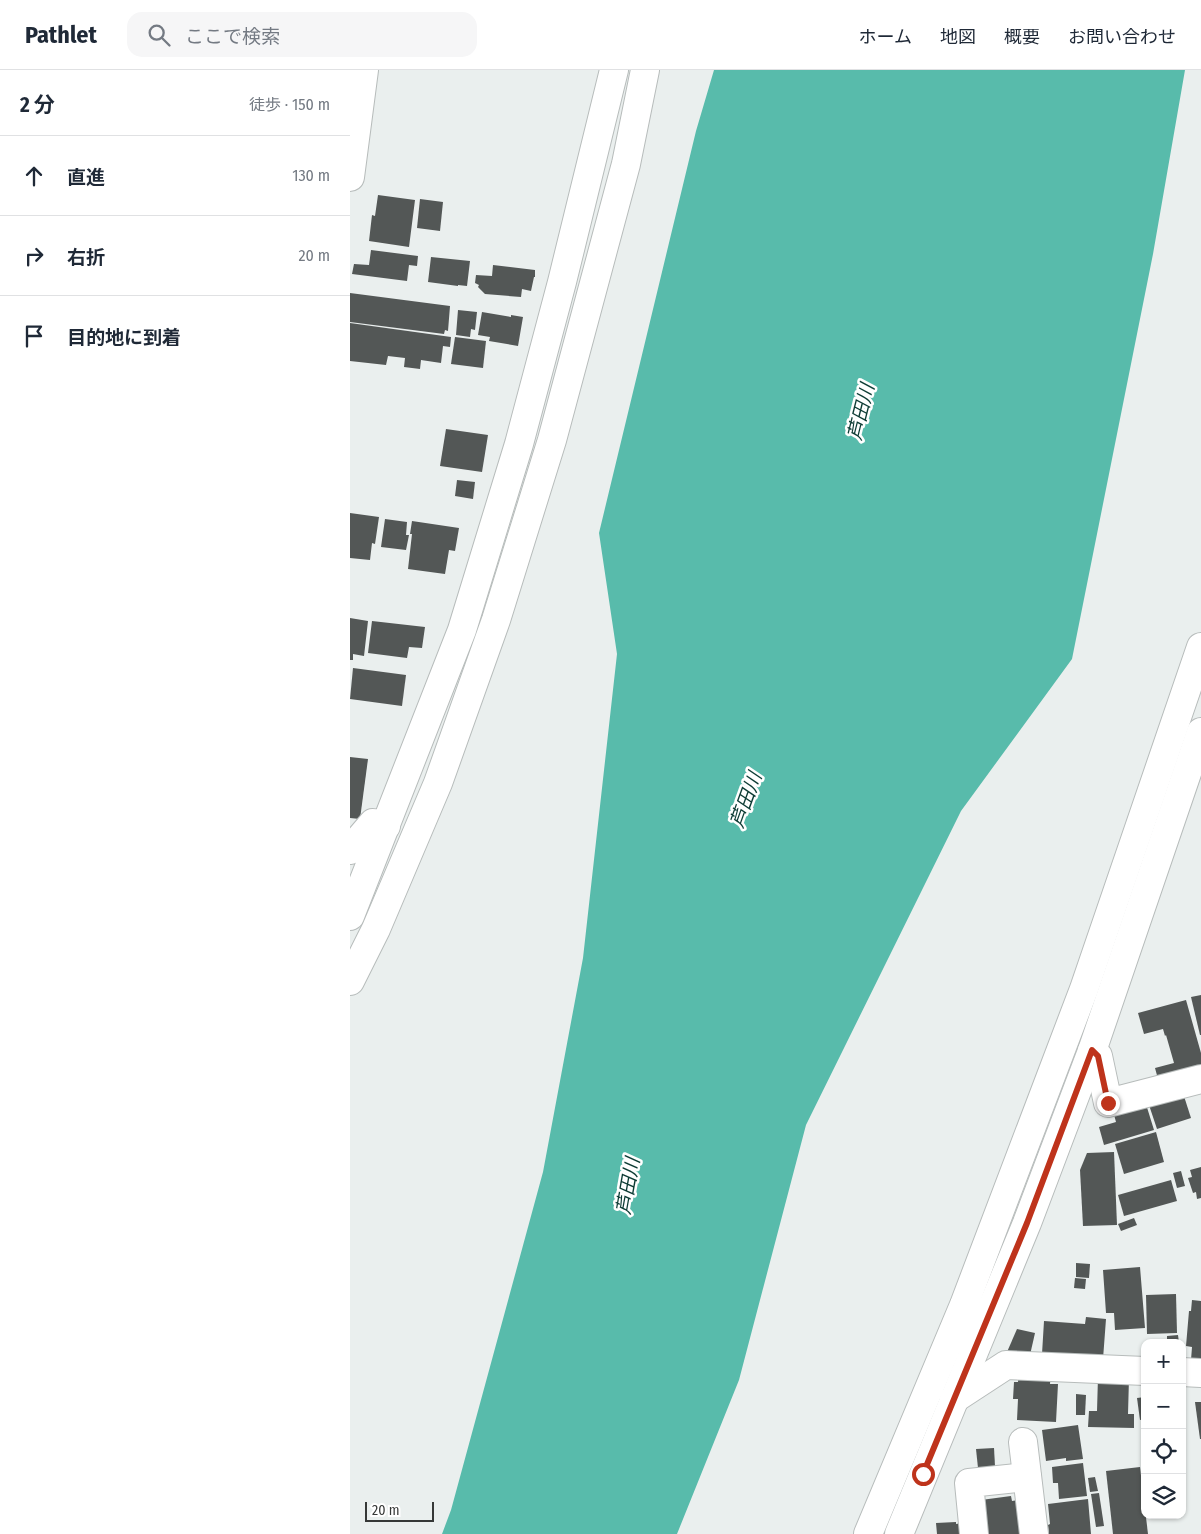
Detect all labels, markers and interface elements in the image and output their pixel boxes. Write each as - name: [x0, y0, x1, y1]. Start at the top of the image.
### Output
- search box: [127, 12, 477, 57]
- text: Pathlet: [25, 21, 97, 49]
- icon: search: [145, 21, 173, 49]
- text: ここで検索: [185, 25, 280, 48]
- text: ホーム: [859, 26, 912, 48]
- text: 地図: [940, 26, 976, 48]
- text: 概要: [1004, 26, 1040, 48]
- text: お問い合わせ: [1068, 26, 1176, 48]
- text: 2 分: [20, 92, 55, 118]
- text: 徒歩 · 150 m: [249, 95, 330, 114]
- icon: ahead: [20, 162, 48, 190]
- text: 直進: [67, 166, 105, 189]
- text: 130 m: [292, 166, 330, 185]
- icon: right: [20, 242, 48, 270]
- text: 右折: [67, 246, 105, 269]
- text: 20 m: [299, 246, 330, 265]
- icon: arrive: [20, 322, 48, 350]
- text: 目的地に到着: [67, 326, 181, 349]
- water label: 芦田川: [843, 380, 880, 442]
- water label: 芦田川: [725, 767, 767, 831]
- route end: [1097, 1092, 1120, 1115]
- water label: 芦田川: [612, 1154, 645, 1216]
- map controls: [1141, 1339, 1186, 1519]
- button: +: [1141, 1339, 1186, 1384]
- button: −: [1141, 1384, 1186, 1429]
- button: locate: [1141, 1429, 1186, 1474]
- route start: [912, 1463, 935, 1486]
- button: layers: [1141, 1474, 1186, 1519]
- scale bar: [365, 1499, 434, 1522]
- text: 20 m: [372, 1502, 400, 1519]

